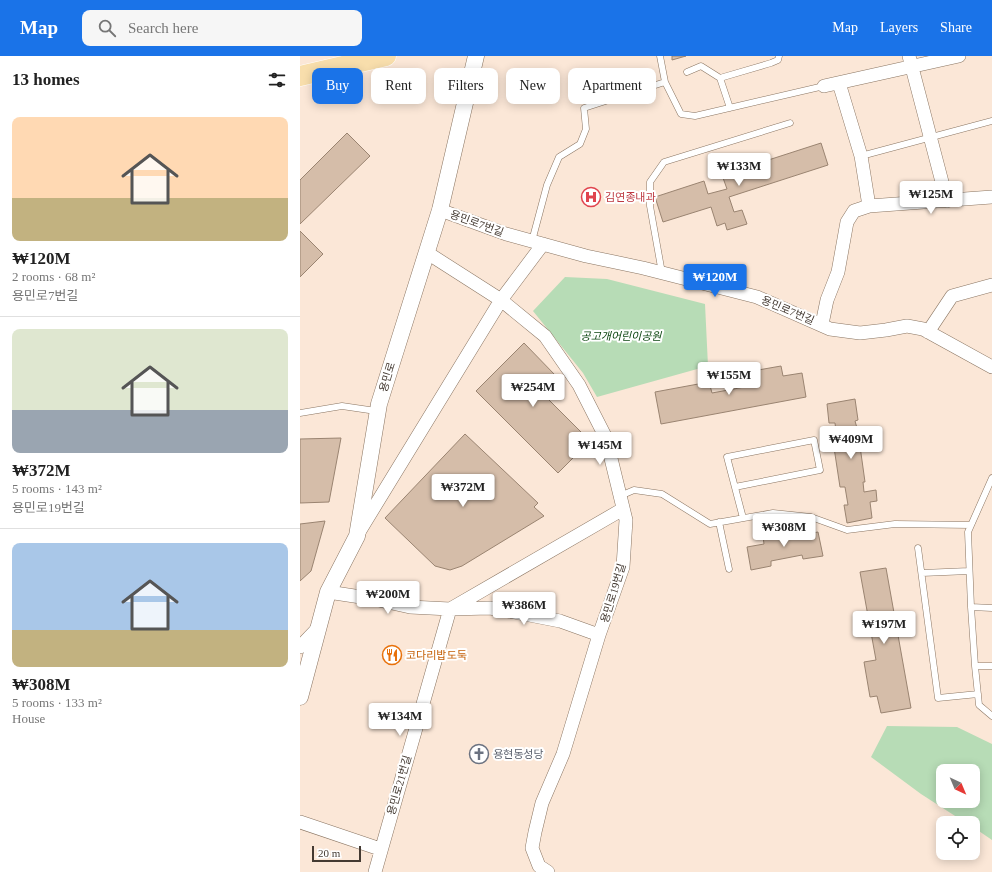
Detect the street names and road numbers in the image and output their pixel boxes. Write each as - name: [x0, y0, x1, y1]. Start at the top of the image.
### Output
- street label: 용민로7번길: [449, 208, 505, 238]
- street label: 용민로7번길: [760, 294, 816, 326]
- street label: 용민로: [377, 361, 397, 393]
- street label: 용민로19번길: [598, 562, 628, 624]
- street label: 용민로21번길: [385, 754, 413, 816]

